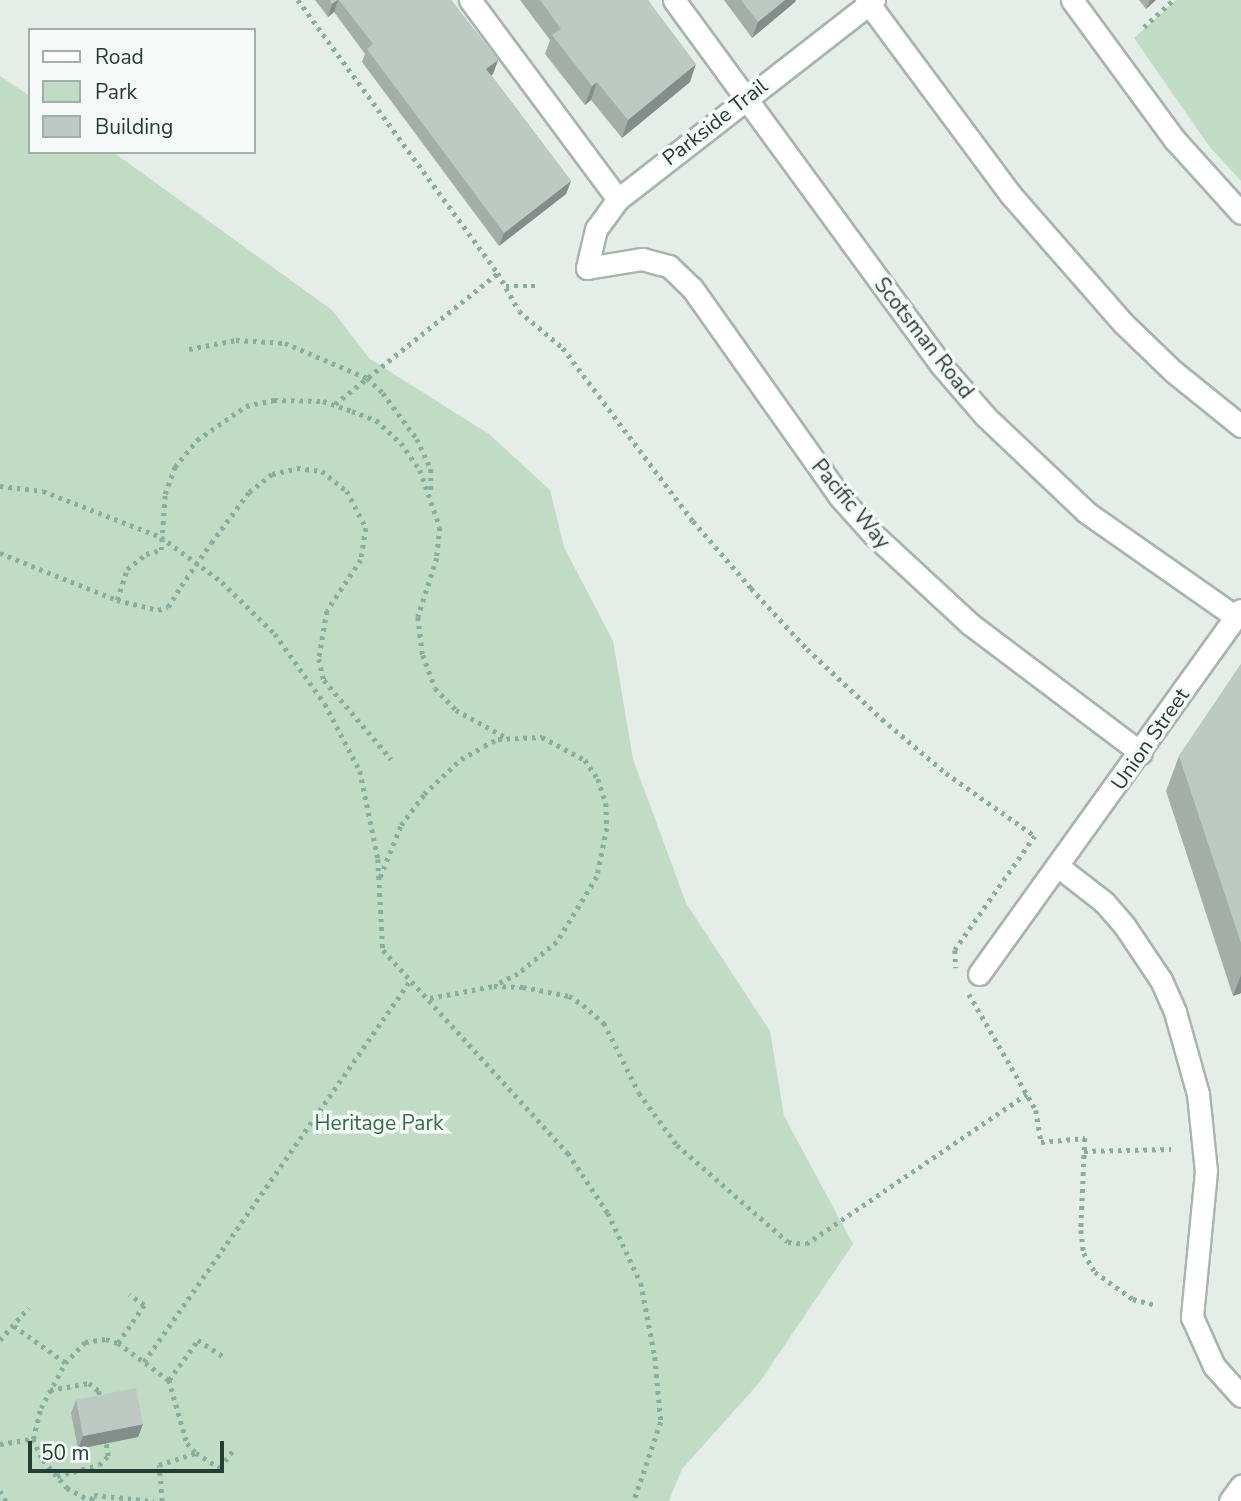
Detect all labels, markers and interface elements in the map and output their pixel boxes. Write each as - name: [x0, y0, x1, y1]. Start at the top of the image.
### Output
- legend: [28, 28, 256, 154]
- text: Road: [95, 43, 144, 71]
- street label: Parkside Trail: [658, 73, 772, 171]
- text: Park: [95, 78, 137, 106]
- text: Building: [95, 113, 173, 141]
- street label: Scotsman Road: [869, 272, 979, 404]
- street label: Pacific Way: [806, 454, 896, 554]
- street label: Union Street: [1106, 683, 1194, 795]
- park label: Heritage Park: [315, 1110, 443, 1136]
- scale bar: [32, 1428, 228, 1472]
- text: 50 m: [41, 1439, 90, 1467]

